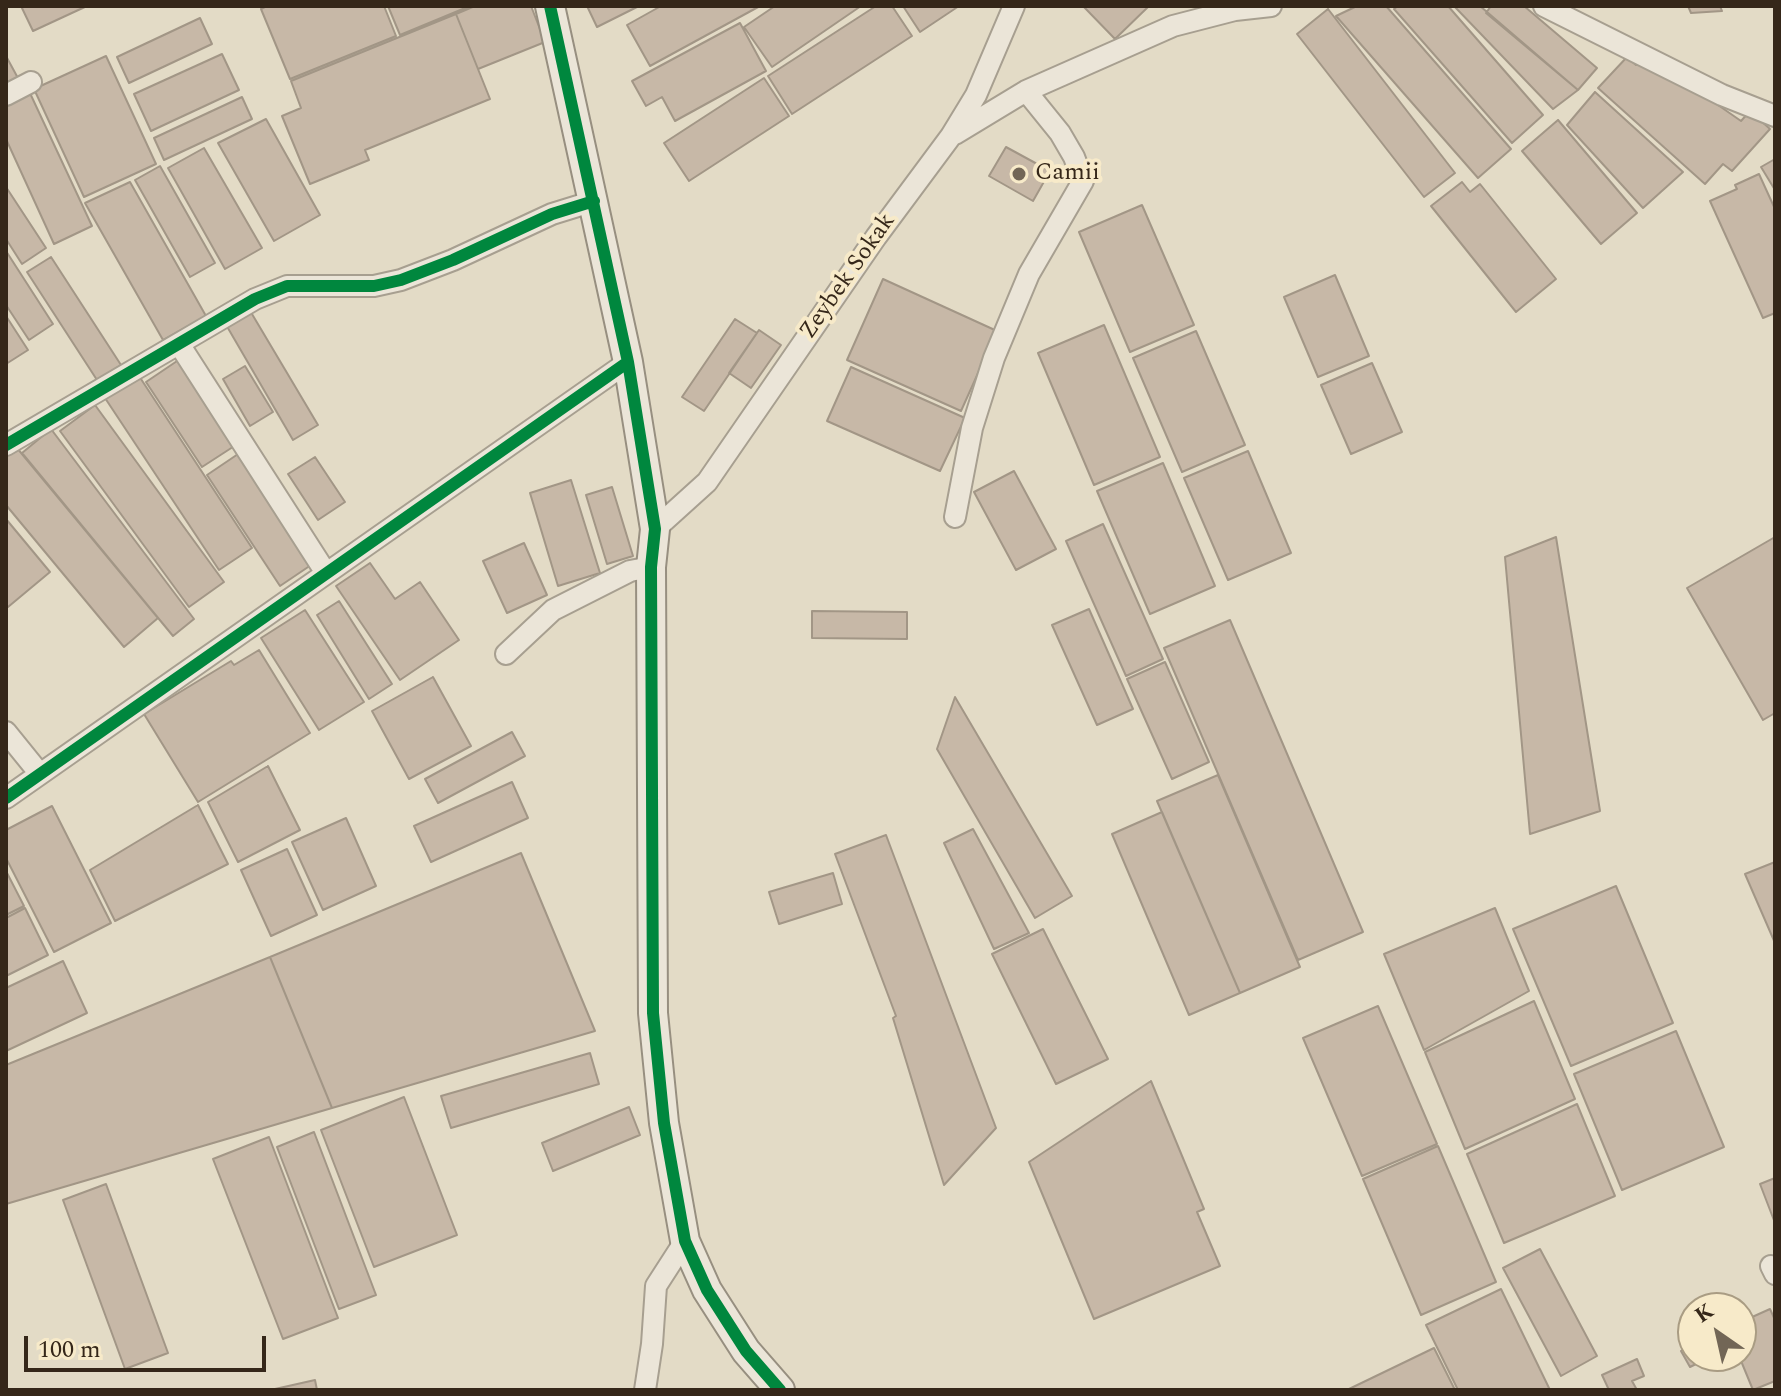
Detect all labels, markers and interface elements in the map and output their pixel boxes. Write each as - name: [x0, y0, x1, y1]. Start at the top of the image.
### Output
- place label: Camii: [1035, 160, 1100, 188]
- marker: Camii: [1010, 165, 1028, 183]
- street label: Zeybek Sokak: [795, 209, 903, 345]
- north arrow: [1677, 1292, 1757, 1372]
- text: K: [1688, 1295, 1721, 1332]
- scale bar: [28, 1320, 270, 1370]
- text: 100 m: [38, 1332, 101, 1368]

